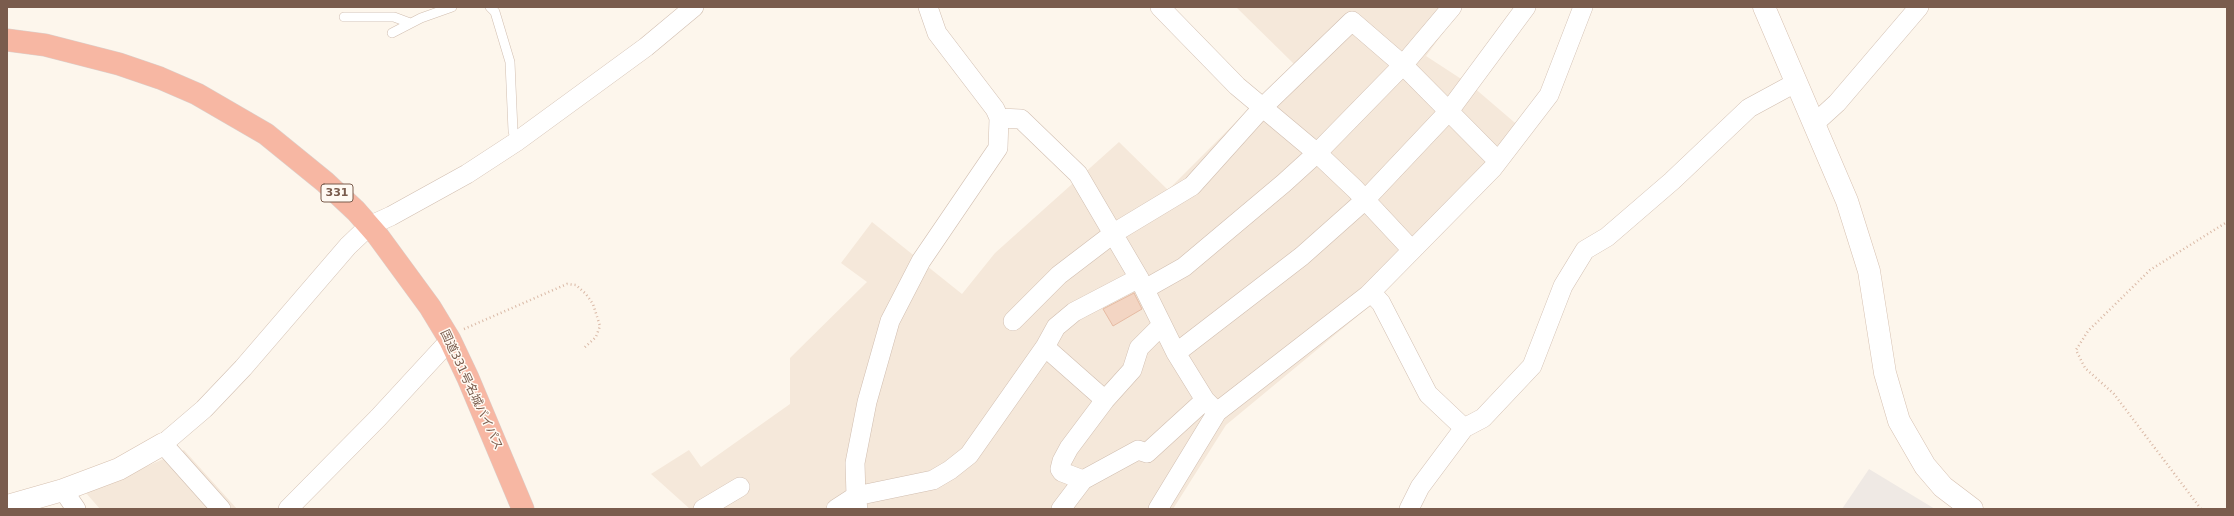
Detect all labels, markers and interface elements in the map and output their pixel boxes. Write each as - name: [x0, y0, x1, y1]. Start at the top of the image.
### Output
- road number: 331: [321, 184, 353, 202]
- street label: 国道331号名城バイパス: [437, 328, 505, 452]

